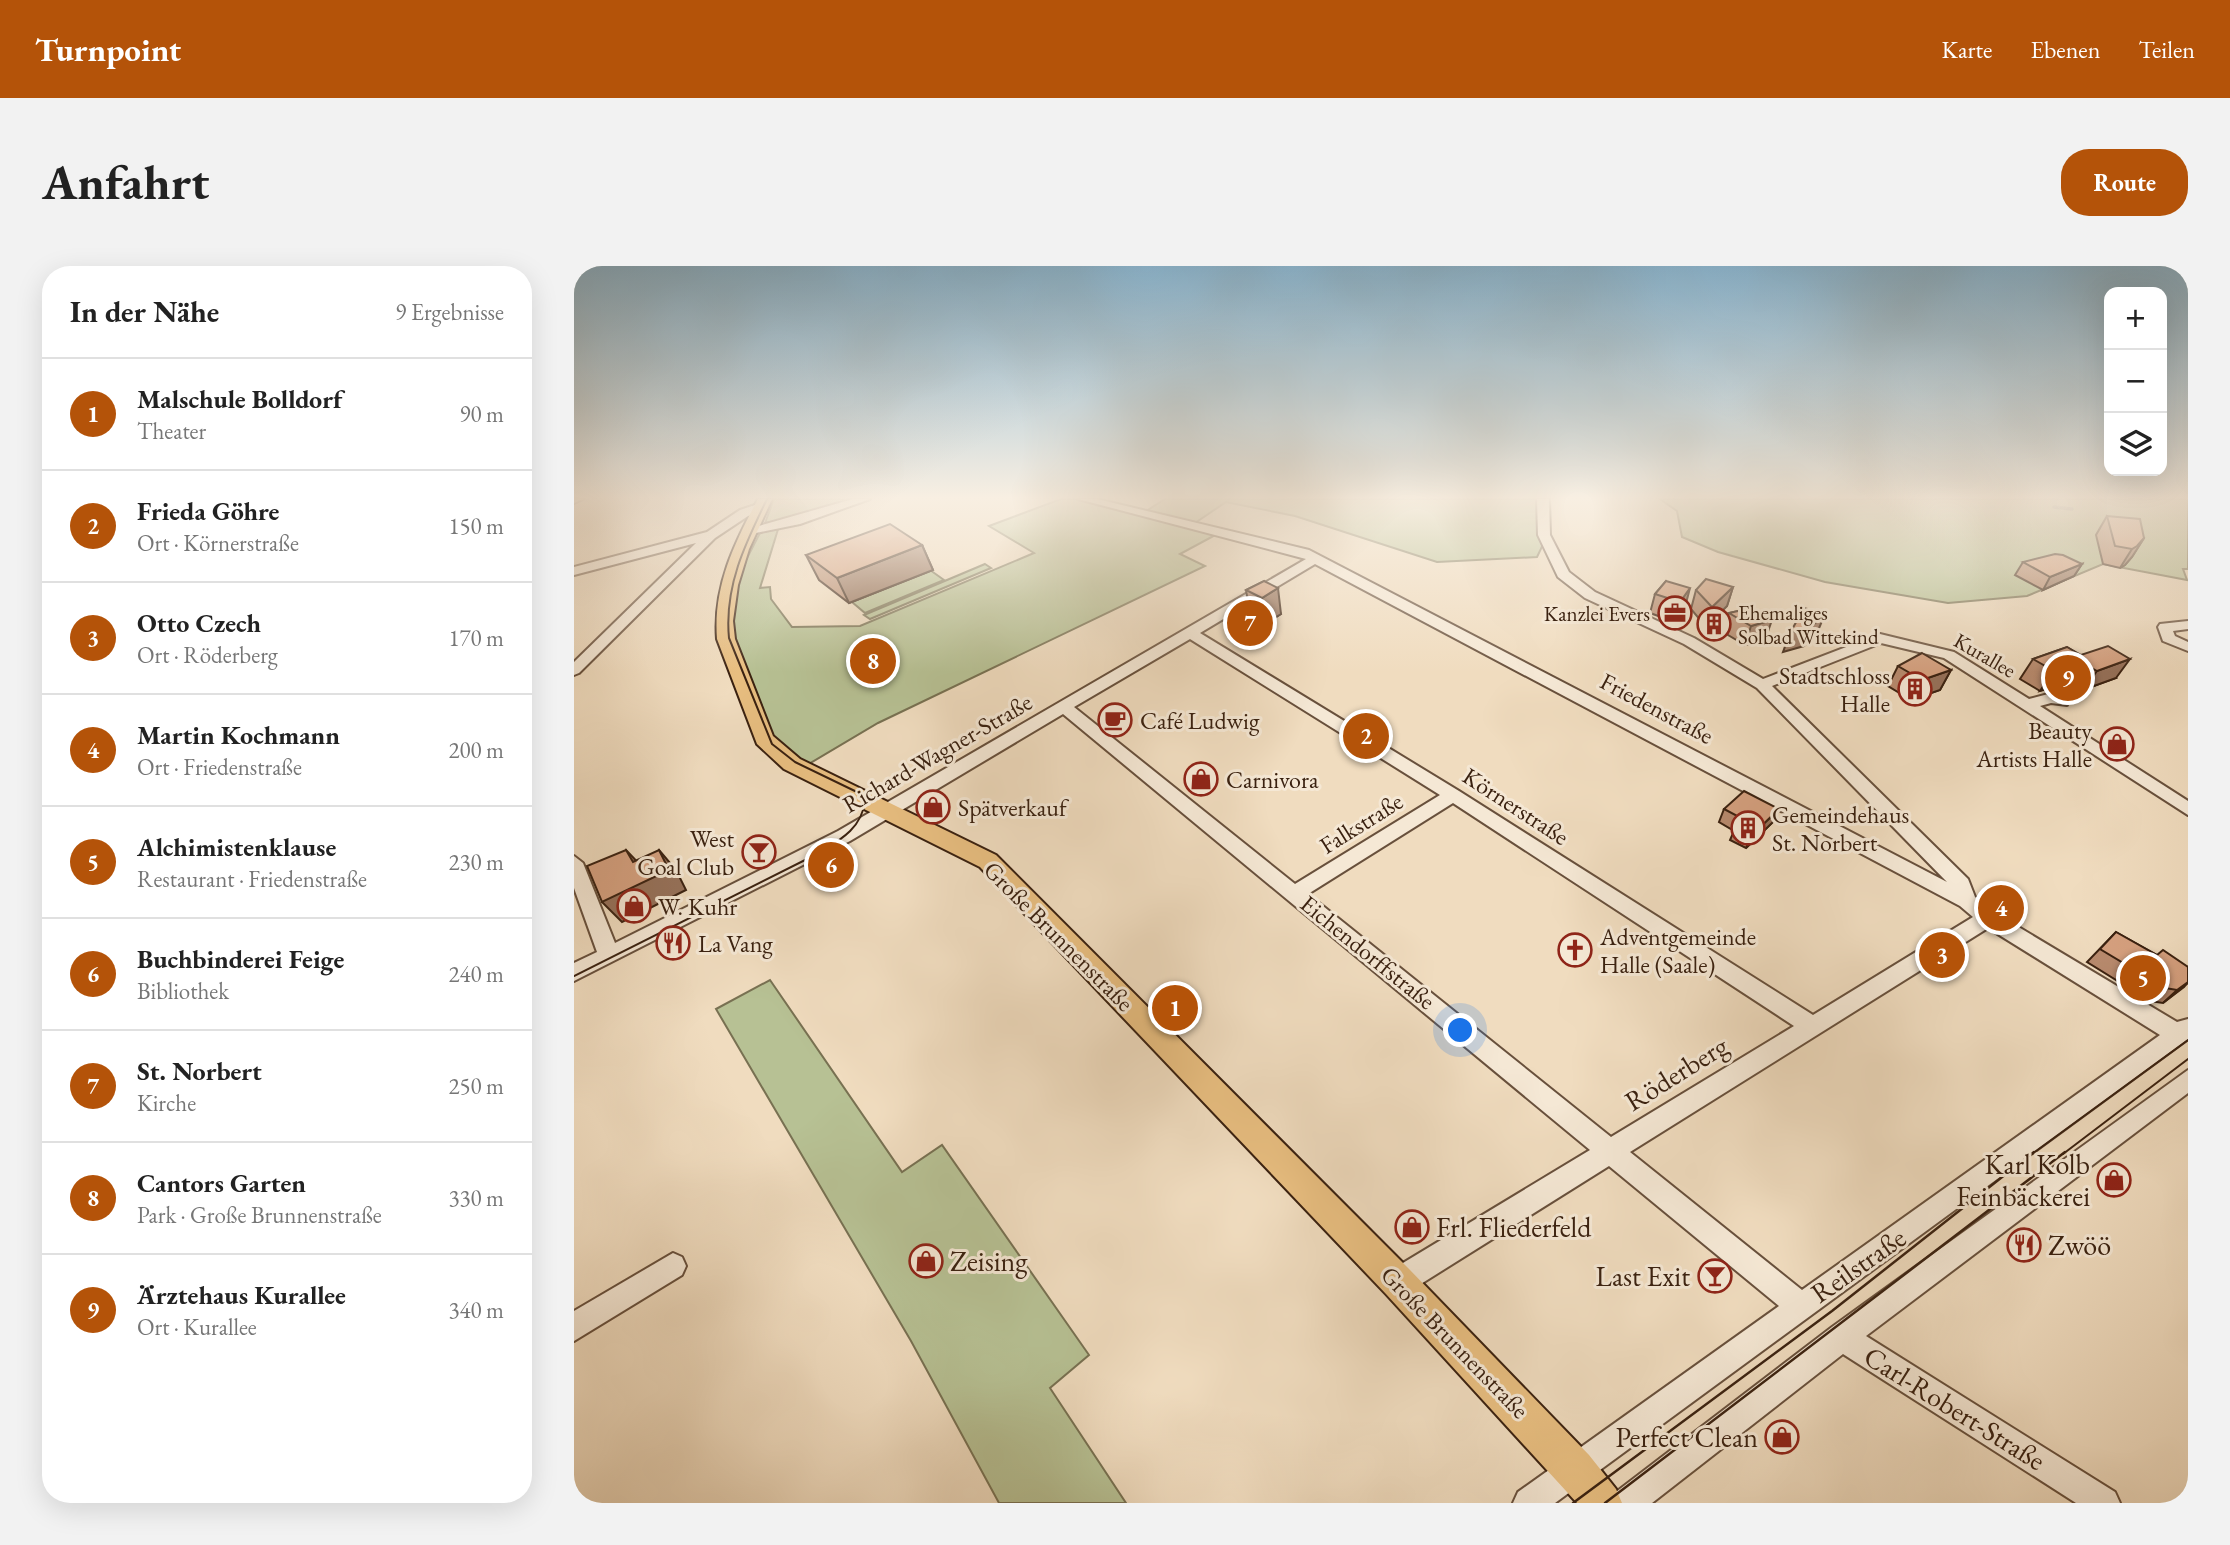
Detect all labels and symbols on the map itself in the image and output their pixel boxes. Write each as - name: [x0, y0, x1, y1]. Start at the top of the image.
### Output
- office icon: Kanzlei Evers: [1656, 594, 1694, 632]
- pin: 7: [1227, 597, 1273, 649]
- place label: Ehemaliges Solbad Wittekind: [1738, 599, 1879, 650]
- place label: Kanzlei Evers: [1544, 600, 1650, 627]
- building icon: Ehemaliges Solbad Wittekind: [1695, 605, 1733, 643]
- street label: Kurallee: [1949, 627, 2021, 683]
- pin: 8: [850, 635, 896, 687]
- pin: 9: [2045, 652, 2091, 704]
- place label: Stadtschloss Halle: [1779, 660, 1890, 719]
- street label: Friedenstraße: [1595, 665, 1719, 751]
- building icon: Stadtschloss Halle: [1896, 670, 1934, 708]
- street label: Richard-Wagner-Straße: [837, 686, 1037, 820]
- cafe icon: Café Ludwig: [1096, 701, 1134, 739]
- place label: Café Ludwig: [1140, 705, 1260, 736]
- pin: 2: [1343, 710, 1389, 762]
- place label: Beauty Artists Halle: [1975, 715, 2092, 774]
- shop icon: Beauty Artists Halle: [2098, 725, 2136, 763]
- shop icon: Carnivora: [1182, 760, 1220, 798]
- street label: Körnerstraße: [1457, 760, 1575, 852]
- place label: Carnivora: [1226, 764, 1319, 795]
- street label: Falkstraße: [1314, 785, 1408, 861]
- shop icon: Spätverkauf: [914, 788, 952, 826]
- place label: Spätverkauf: [958, 792, 1070, 823]
- place label: Gemeindehaus St. Norbert: [1772, 799, 1909, 858]
- building icon: Gemeindehaus St. Norbert: [1729, 809, 1767, 847]
- place label: West Goal Club: [637, 823, 734, 882]
- bar icon: West Goal Club: [740, 833, 778, 871]
- pin: 6: [808, 839, 854, 891]
- street label: Große Brunnenstraße: [977, 854, 1141, 1018]
- pin: 4: [1978, 882, 2024, 934]
- shop icon: W. Kuhr: [615, 887, 653, 925]
- street label: Eichendorffstraße: [1294, 888, 1442, 1016]
- place label: W. Kuhr: [658, 891, 737, 922]
- place label: Adventgemeinde Halle (Saale): [1599, 921, 1756, 980]
- restaurant icon: La Vang: [654, 924, 692, 962]
- place label: La Vang: [698, 928, 773, 959]
- pin: 3: [1919, 929, 1965, 981]
- church icon: Adventgemeinde Halle (Saale): [1556, 931, 1594, 969]
- pin: 5: [2120, 952, 2166, 1004]
- pin: 1: [1152, 982, 1198, 1034]
- your location: [1443, 1013, 1477, 1047]
- street label: Röderberg: [1618, 1027, 1735, 1119]
- place label: Karl Kolb Feinbäckerei: [1956, 1146, 2090, 1214]
- shop icon: Karl Kolb Feinbäckerei: [2095, 1161, 2133, 1199]
- shop icon: Frl. Fliederfeld: [1393, 1208, 1431, 1246]
- place label: Frl. Fliederfeld: [1436, 1209, 1592, 1245]
- street label: Reilstraße: [1803, 1219, 1913, 1311]
- restaurant icon: Zwöö: [2005, 1226, 2043, 1264]
- place label: Zwöö: [2048, 1227, 2111, 1263]
- shop icon: Zeising: [907, 1242, 945, 1280]
- place label: Zeising: [950, 1243, 1028, 1279]
- bar icon: Last Exit: [1696, 1257, 1734, 1295]
- place label: Last Exit: [1596, 1258, 1690, 1294]
- street label: Große Brunnenstraße: [1374, 1259, 1536, 1425]
- street label: Carl-Robert-Straße: [1858, 1338, 2052, 1478]
- shop icon: Perfect Clean: [1763, 1418, 1801, 1456]
- place label: Perfect Clean: [1616, 1419, 1758, 1455]

